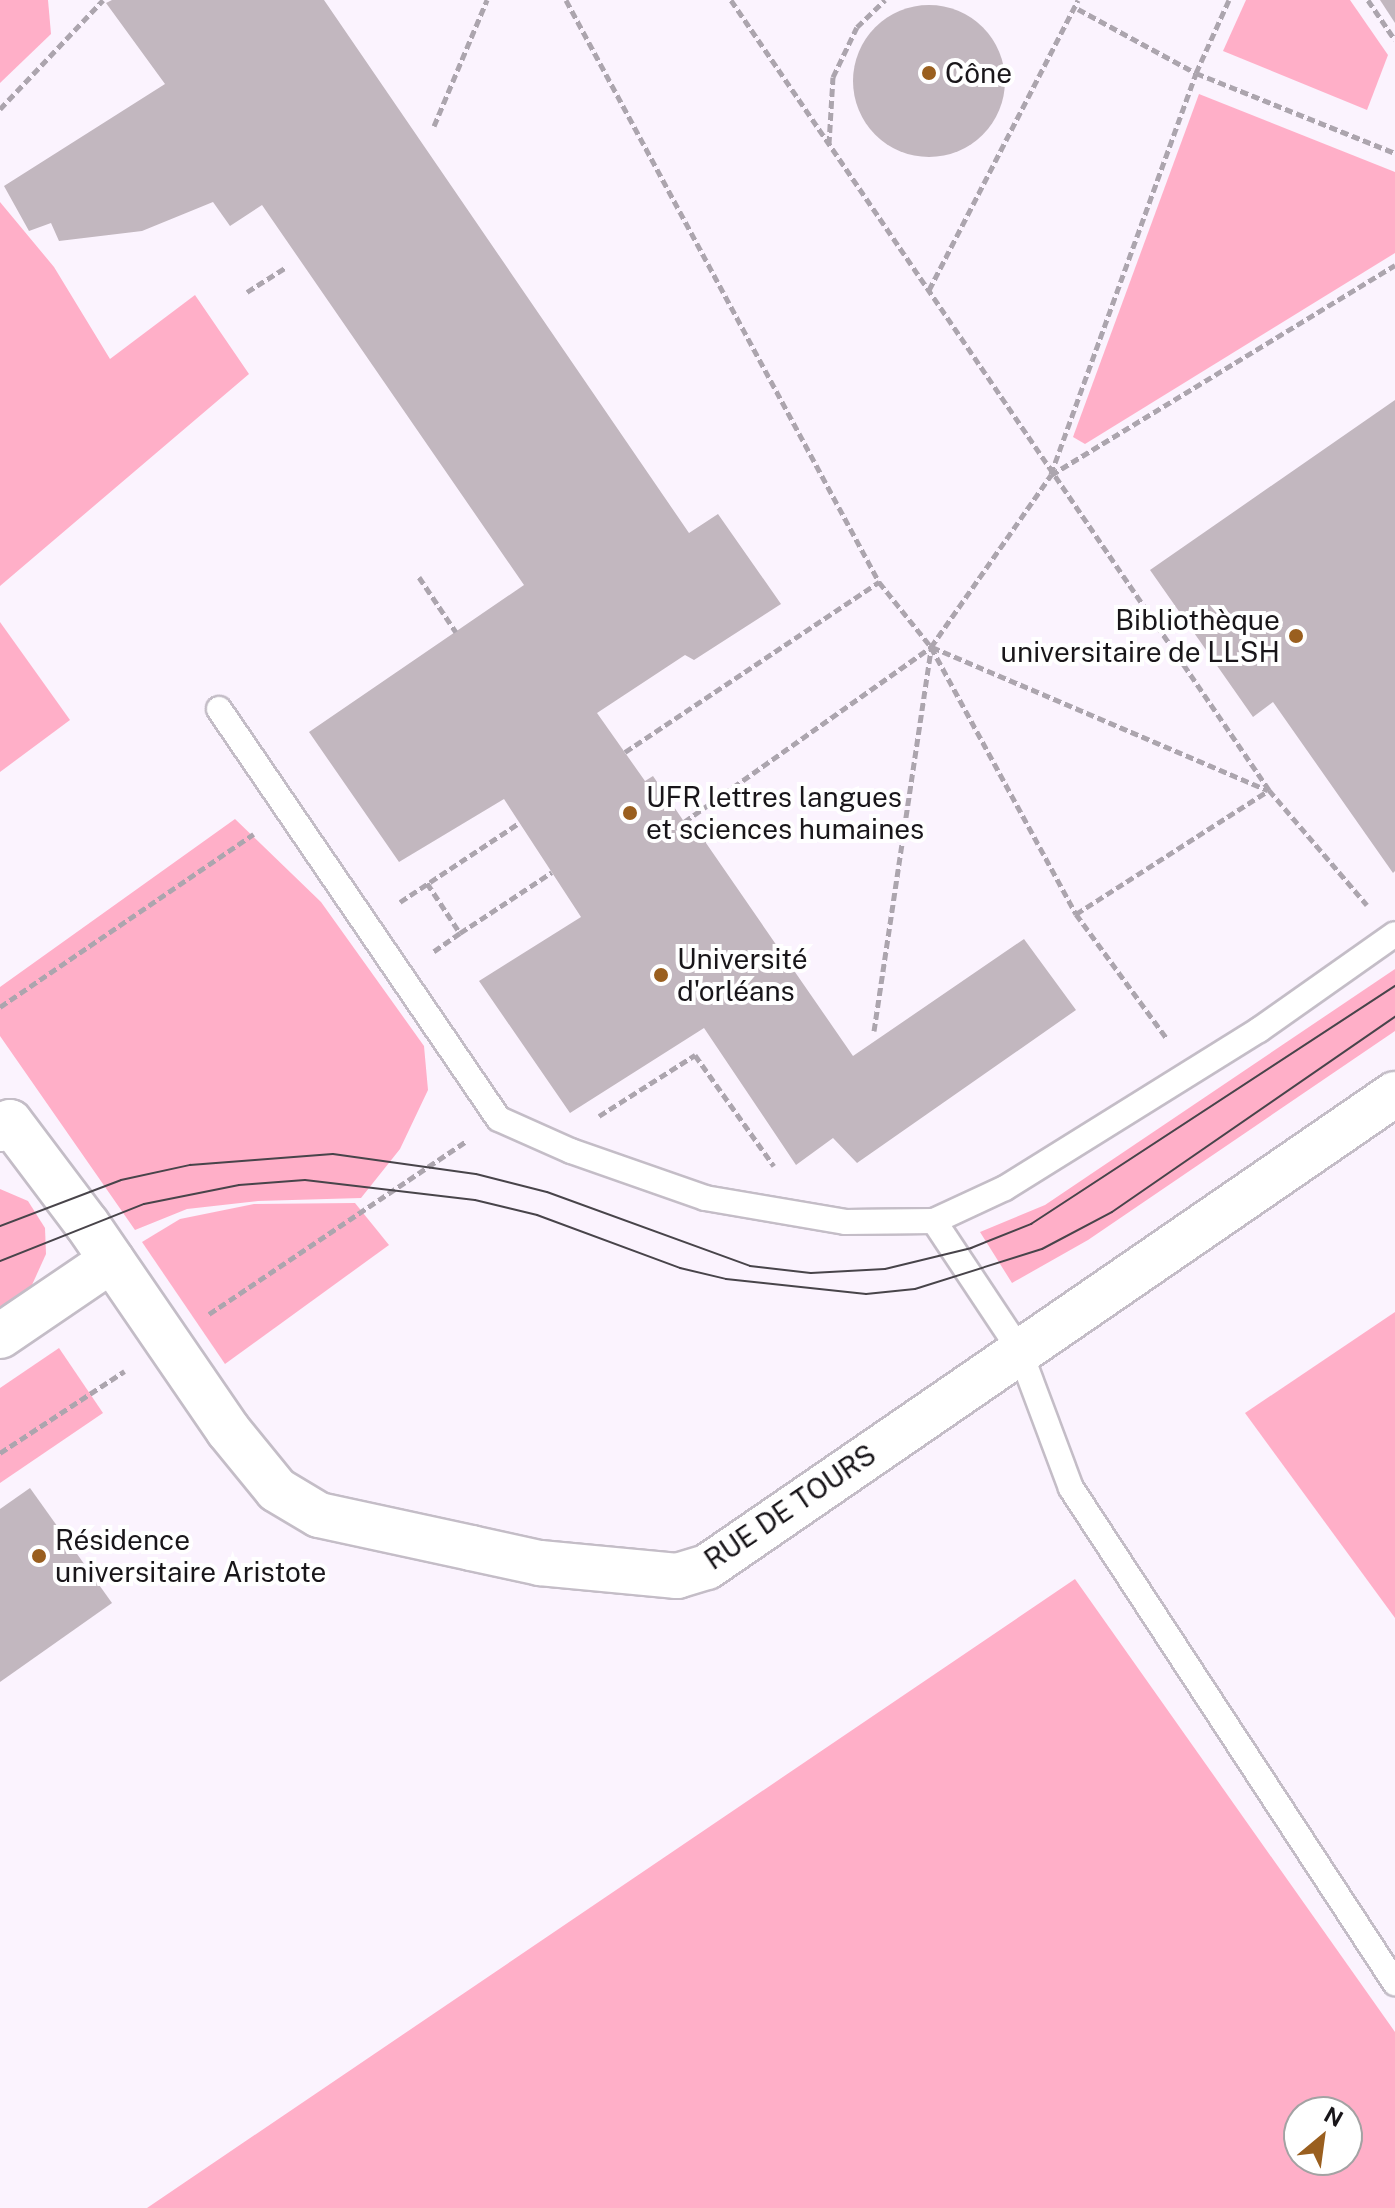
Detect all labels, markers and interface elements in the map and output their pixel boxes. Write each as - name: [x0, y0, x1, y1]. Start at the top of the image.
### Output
- place label: Cône: [945, 56, 1012, 90]
- marker: Cône: [920, 64, 938, 82]
- place label: Bibliothèque universitaire de LLSH: [1000, 603, 1280, 669]
- marker: Bibliothèque universitaire de LLSH: [1287, 627, 1305, 645]
- place label: UFR lettres langues et sciences humaines: [646, 780, 924, 846]
- marker: UFR lettres langues et sciences humaines: [621, 804, 639, 822]
- place label: Université d'orléans: [677, 942, 808, 1008]
- marker: Université d'orléans: [652, 966, 670, 984]
- street label: RUE DE TOURS: [698, 1437, 882, 1577]
- place label: Résidence universitaire Aristote: [55, 1523, 327, 1589]
- marker: Résidence universitaire Aristote: [30, 1547, 48, 1565]
- north arrow: [1283, 2096, 1363, 2176]
- text: N: [1320, 2101, 1347, 2132]

